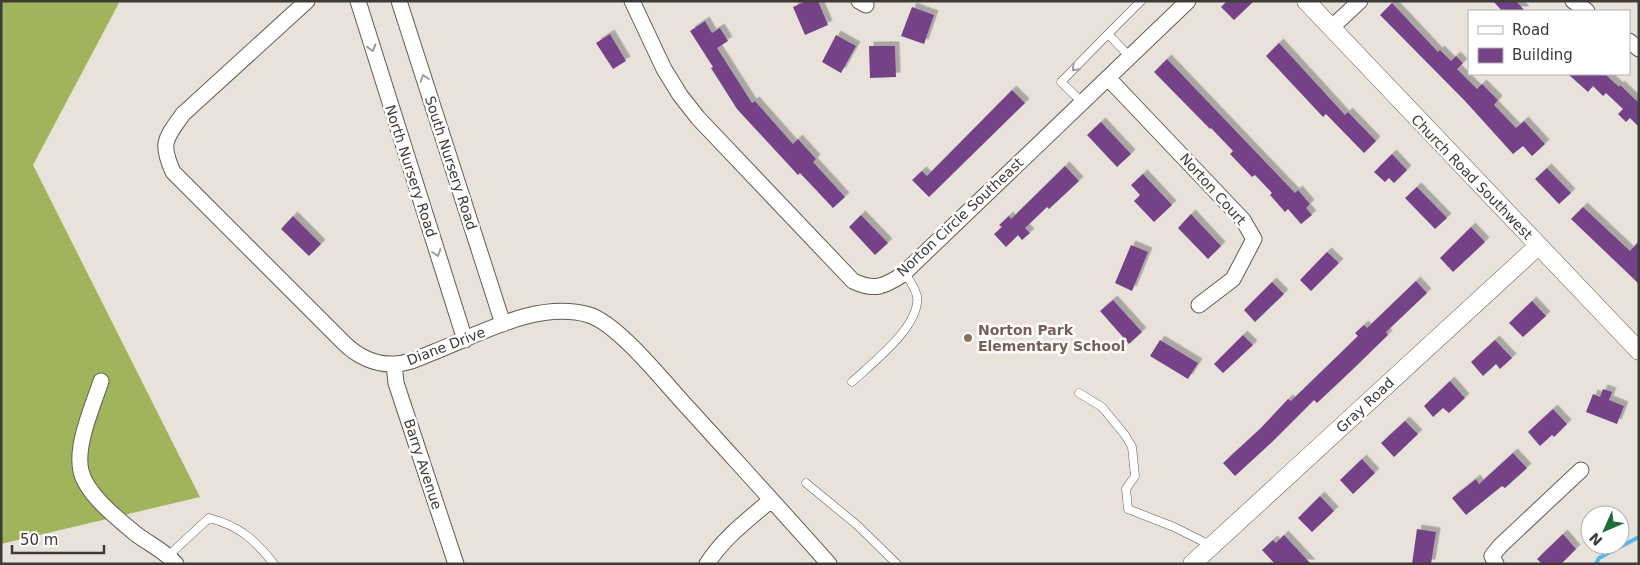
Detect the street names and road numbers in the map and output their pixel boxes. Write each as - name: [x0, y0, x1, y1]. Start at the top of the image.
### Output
- street label: South Nursery Road: [422, 94, 480, 232]
- street label: North Nursery Road: [382, 103, 440, 239]
- street label: Church Road Southwest: [1408, 111, 1536, 243]
- street label: Norton Court: [1177, 150, 1250, 228]
- street label: Norton Circle Southeast: [894, 154, 1027, 280]
- street label: Diane Drive: [405, 324, 487, 368]
- street label: Gray Road: [1333, 374, 1397, 436]
- street label: Barry Avenue: [401, 417, 445, 511]

